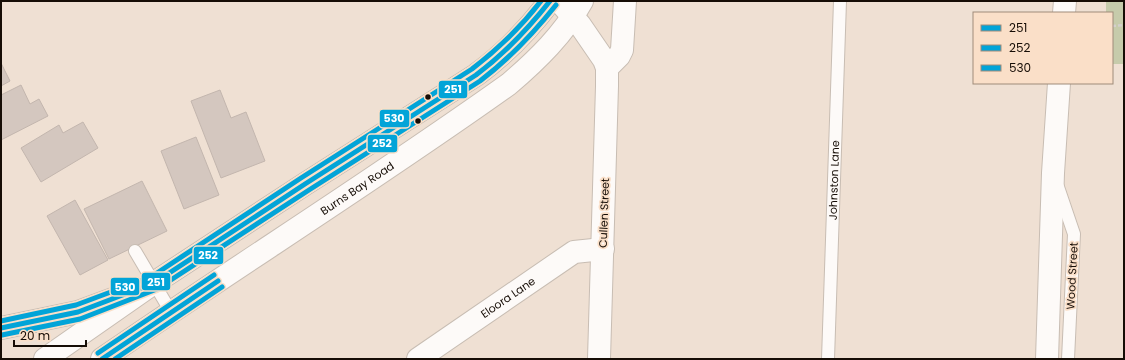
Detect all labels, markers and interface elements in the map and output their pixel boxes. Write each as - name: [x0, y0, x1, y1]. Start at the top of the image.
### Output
- legend: [973, 12, 1113, 84]
- text: 251: [1009, 19, 1027, 36]
- text: 252: [1009, 39, 1030, 56]
- text: 530: [1009, 59, 1031, 76]
- line badge: 251: [438, 80, 468, 99]
- text: 251: [444, 81, 462, 97]
- unlabelled marker: [423, 92, 433, 102]
- line badge: 530: [379, 109, 410, 128]
- text: 530: [384, 110, 404, 126]
- unlabelled marker: [413, 116, 423, 126]
- line badge: 252: [367, 134, 398, 153]
- text: 252: [372, 135, 392, 151]
- street label: Johnston Lane: [825, 140, 843, 220]
- street label: Burns Bay Road: [317, 158, 397, 219]
- street label: Cullen Street: [595, 178, 613, 248]
- street label: Wood Street: [1062, 242, 1082, 310]
- line badge: 252: [193, 246, 224, 265]
- text: 252: [198, 247, 218, 263]
- line badge: 251: [141, 272, 171, 291]
- street label: Eloora Lane: [477, 273, 539, 322]
- text: 251: [147, 274, 165, 290]
- line badge: 530: [110, 277, 140, 296]
- text: 530: [115, 279, 135, 295]
- scale bar: [14, 322, 86, 348]
- text: 20 m: [20, 327, 50, 344]

